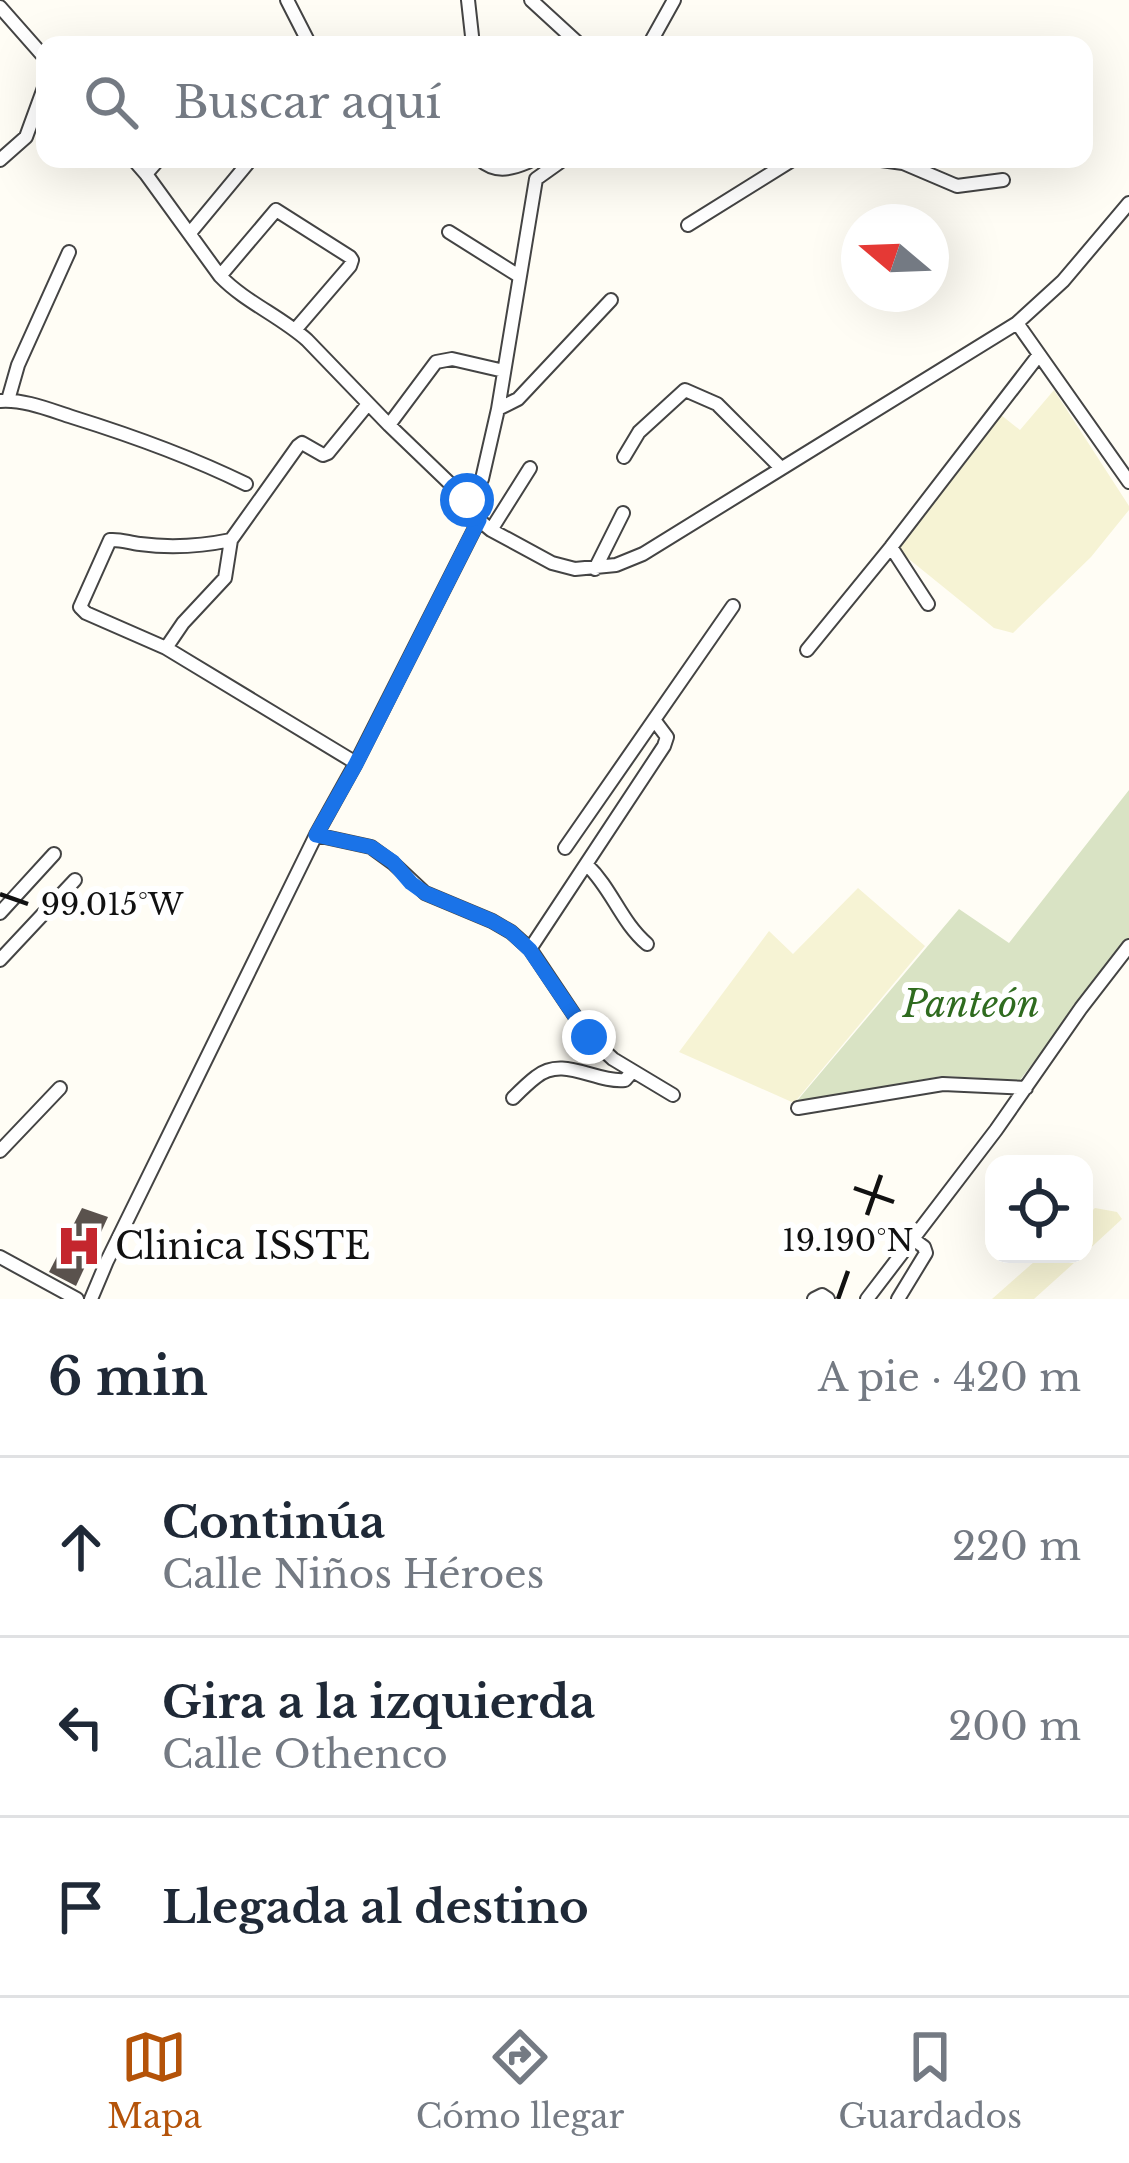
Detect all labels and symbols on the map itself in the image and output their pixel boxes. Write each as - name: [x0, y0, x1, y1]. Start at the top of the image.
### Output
- north arrow: [841, 204, 949, 312]
- route start: [440, 473, 494, 527]
- text: 99.015°W: [41, 886, 184, 923]
- park label: Panteón: [901, 982, 1040, 1027]
- route end: [562, 1010, 616, 1064]
- hospital icon: Clinica ISSTE: [54, 1221, 104, 1271]
- text: 19.190°N: [782, 1222, 914, 1259]
- place label: Clinica ISSTE: [115, 1224, 370, 1269]

